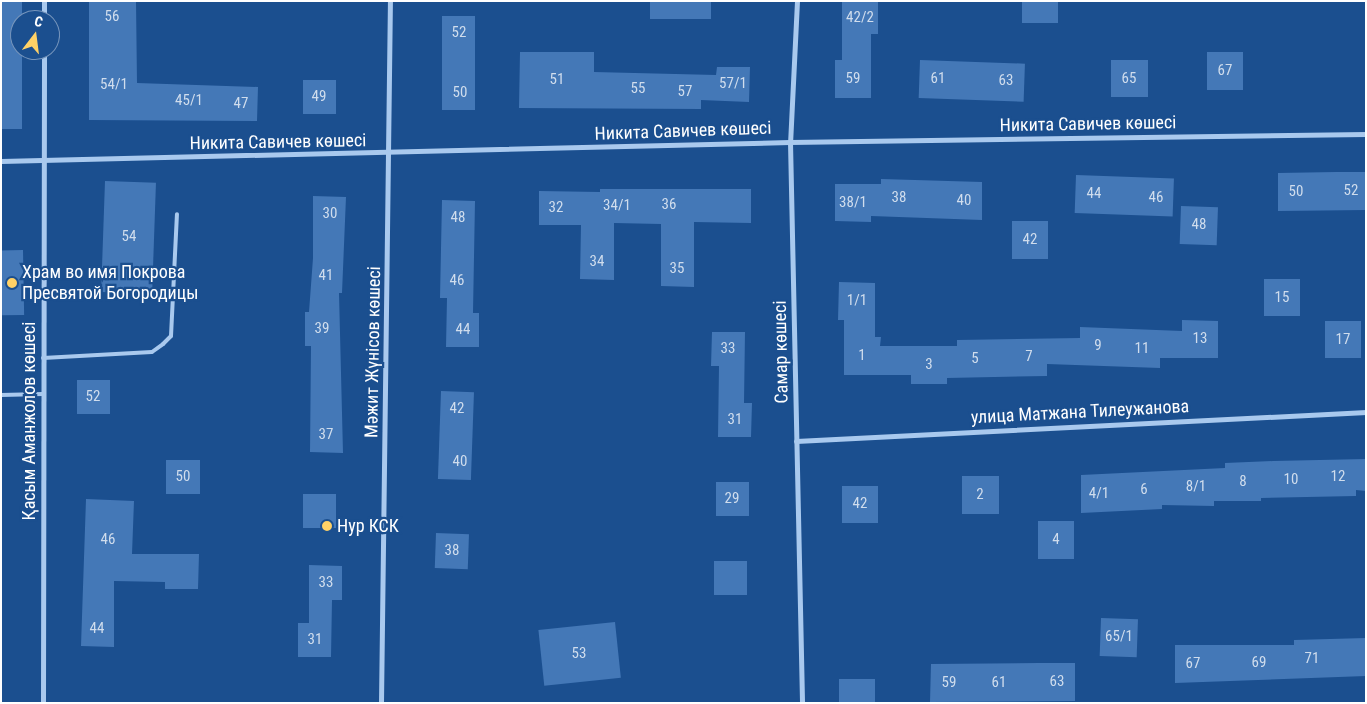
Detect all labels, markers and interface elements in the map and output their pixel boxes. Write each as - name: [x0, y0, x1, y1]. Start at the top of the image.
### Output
- house number: 56: [105, 8, 119, 26]
- house number: 42/2: [846, 9, 874, 27]
- north arrow: [10, 10, 60, 60]
- text: С: [33, 13, 45, 30]
- house number: 52: [452, 24, 466, 42]
- house number: 67: [1218, 62, 1232, 80]
- house number: 59: [846, 70, 860, 88]
- house number: 61: [931, 70, 945, 88]
- house number: 65: [1122, 70, 1136, 88]
- house number: 51: [550, 71, 564, 89]
- house number: 63: [999, 72, 1013, 90]
- house number: 57/1: [719, 75, 747, 93]
- house number: 54/1: [100, 76, 128, 94]
- house number: 55: [631, 80, 645, 98]
- house number: 57: [678, 83, 692, 101]
- house number: 50: [453, 84, 467, 102]
- house number: 49: [312, 88, 326, 106]
- house number: 45/1: [175, 92, 203, 110]
- house number: 47: [234, 95, 248, 113]
- street label: Никита Савичев көшесі: [999, 112, 1177, 136]
- street label: Никита Савичев көшесі: [594, 117, 772, 145]
- street label: Никита Савичев көшесі: [189, 130, 367, 154]
- house number: 52: [1344, 182, 1358, 200]
- house number: 50: [1289, 183, 1303, 201]
- house number: 44: [1087, 185, 1101, 203]
- house number: 38: [892, 189, 906, 207]
- house number: 46: [1149, 189, 1163, 207]
- house number: 40: [957, 192, 971, 210]
- house number: 38/1: [839, 194, 867, 212]
- house number: 36: [662, 196, 676, 214]
- house number: 34/1: [603, 197, 631, 215]
- house number: 32: [549, 199, 563, 217]
- house number: 30: [323, 205, 337, 223]
- house number: 48: [451, 209, 465, 227]
- house number: 48: [1192, 216, 1206, 234]
- house number: 54: [122, 228, 136, 246]
- house number: 42: [1023, 231, 1037, 249]
- house number: 34: [590, 253, 604, 271]
- house number: 35: [670, 260, 684, 278]
- place label: Храм во имя Покрова Пресвятой Богородицы: [22, 262, 198, 304]
- street label: Мәжит Жүнісов көшесі: [361, 266, 385, 438]
- house number: 41: [319, 267, 333, 285]
- house number: 46: [450, 272, 464, 290]
- marker: Храм во имя Покрова Пресвятой Богородицы: [6, 277, 18, 289]
- house number: 15: [1275, 289, 1289, 307]
- house number: 1/1: [847, 292, 867, 310]
- street label: Самар көшесі: [769, 300, 793, 404]
- house number: 39: [315, 320, 329, 338]
- house number: 44: [456, 321, 470, 339]
- street label: Қасым Аманжолов көшесі: [18, 322, 40, 520]
- house number: 13: [1193, 330, 1207, 348]
- house number: 17: [1336, 331, 1350, 349]
- house number: 9: [1094, 337, 1102, 355]
- house number: 33: [721, 340, 735, 358]
- house number: 11: [1135, 340, 1149, 358]
- house number: 1: [858, 347, 866, 365]
- house number: 7: [1025, 348, 1033, 366]
- house number: 5: [971, 350, 979, 368]
- house number: 3: [925, 356, 933, 374]
- house number: 52: [86, 388, 100, 406]
- street label: улица Матжана Тилеужанова: [970, 395, 1190, 429]
- house number: 42: [450, 400, 464, 418]
- house number: 31: [728, 411, 742, 429]
- house number: 37: [319, 426, 333, 444]
- house number: 40: [453, 453, 467, 471]
- house number: 50: [176, 468, 190, 486]
- house number: 12: [1331, 468, 1345, 486]
- house number: 10: [1284, 471, 1298, 489]
- house number: 8: [1239, 473, 1247, 491]
- house number: 8/1: [1186, 478, 1206, 496]
- house number: 6: [1140, 481, 1148, 499]
- house number: 4/1: [1089, 485, 1109, 503]
- house number: 2: [976, 486, 984, 504]
- house number: 29: [725, 490, 739, 508]
- house number: 42: [853, 495, 867, 513]
- place label: Нур КСК: [337, 515, 399, 537]
- marker: Нур КСК: [321, 520, 333, 532]
- house number: 46: [101, 531, 115, 549]
- house number: 4: [1052, 531, 1060, 549]
- house number: 38: [445, 542, 459, 560]
- house number: 33: [319, 574, 333, 592]
- house number: 44: [90, 620, 104, 638]
- house number: 65/1: [1105, 628, 1133, 646]
- house number: 31: [308, 631, 322, 649]
- house number: 53: [572, 645, 586, 663]
- house number: 71: [1305, 650, 1319, 668]
- house number: 69: [1252, 654, 1266, 672]
- house number: 67: [1186, 655, 1200, 673]
- house number: 63: [1050, 673, 1064, 691]
- house number: 59: [942, 674, 956, 692]
- house number: 61: [992, 674, 1006, 692]

